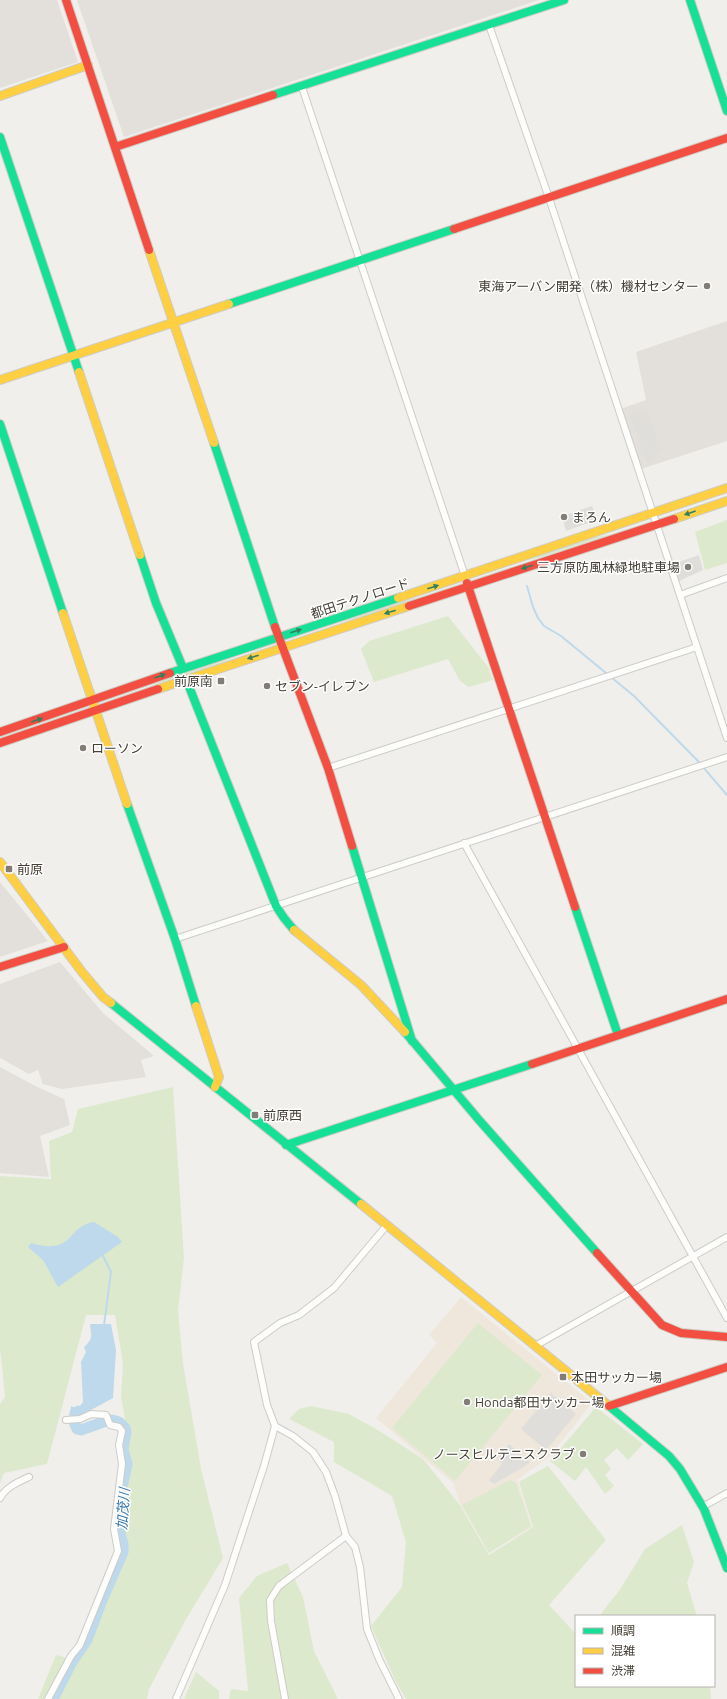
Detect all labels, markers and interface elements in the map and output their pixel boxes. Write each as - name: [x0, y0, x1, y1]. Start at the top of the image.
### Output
- place label: 東海アーバン開発（株）機材センター: [478, 279, 699, 293]
- marker: 東海アーバン開発（株）機材センター: [702, 281, 712, 291]
- place label: まろん: [572, 510, 611, 524]
- one-way arrow: [684, 510, 696, 516]
- marker: まろん: [559, 512, 569, 522]
- place label: 三方原防風林緑地駐車場: [537, 560, 680, 574]
- marker: 三方原防風林緑地駐車場: [683, 562, 693, 572]
- one-way arrow: [520, 564, 532, 570]
- street label: 都田テクノロード: [309, 575, 411, 621]
- one-way arrow: [428, 584, 440, 590]
- one-way arrow: [384, 609, 396, 615]
- one-way arrow: [291, 628, 303, 634]
- one-way arrow: [247, 654, 259, 660]
- one-way arrow: [154, 673, 166, 679]
- place label: 前原南: [174, 674, 213, 688]
- marker: 前原南: [216, 676, 226, 686]
- place label: セブン-イレブン: [275, 679, 370, 693]
- marker: セブン-イレブン: [262, 681, 272, 691]
- one-way arrow: [31, 716, 43, 722]
- place label: ローソン: [91, 741, 143, 755]
- marker: ローソン: [78, 743, 88, 753]
- place label: 前原: [17, 862, 43, 876]
- marker: 前原: [4, 864, 14, 874]
- place label: 前原西: [263, 1108, 302, 1122]
- marker: 前原西: [250, 1110, 260, 1120]
- place label: 本田サッカー場: [571, 1370, 662, 1384]
- marker: 本田サッカー場: [558, 1372, 568, 1382]
- place label: Honda都田サッカー場: [475, 1395, 604, 1409]
- marker: Honda都田サッカー場: [462, 1397, 472, 1407]
- place label: ノースヒルテニスクラブ: [433, 1447, 575, 1461]
- marker: ノースヒルテニスクラブ: [578, 1449, 588, 1459]
- water label: 加茂川: [114, 1485, 133, 1531]
- legend: [575, 1615, 715, 1687]
- text: 順調: [611, 1624, 635, 1637]
- text: 混雑: [611, 1644, 635, 1657]
- text: 渋滞: [611, 1664, 635, 1677]

